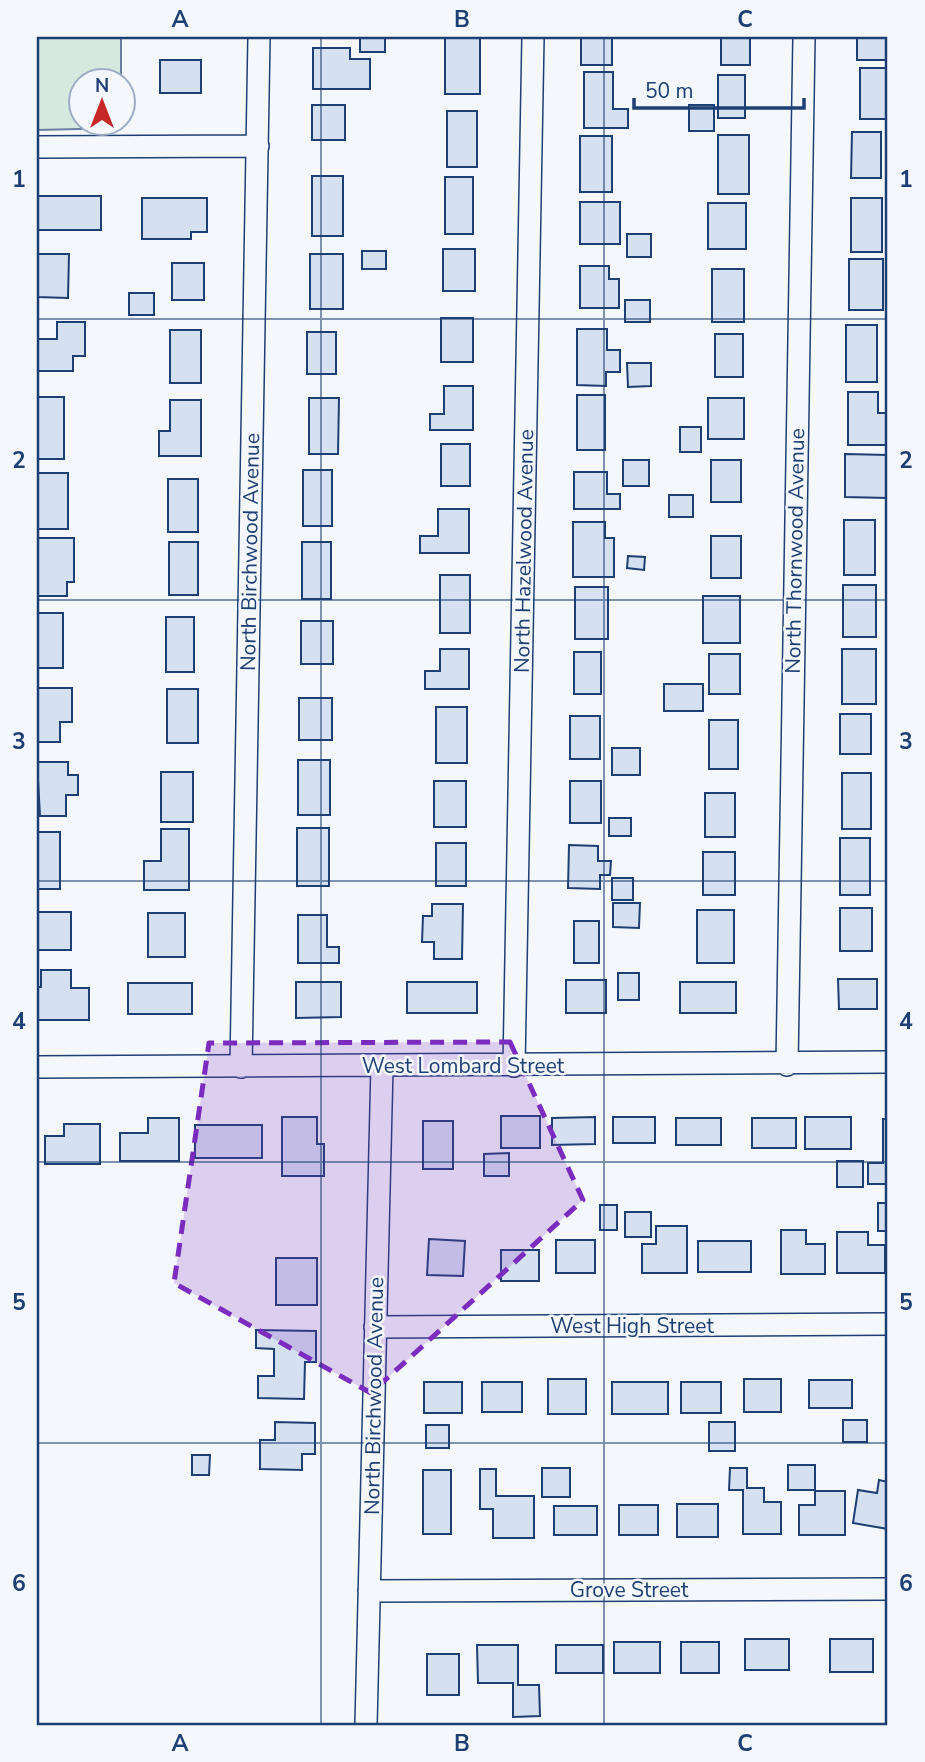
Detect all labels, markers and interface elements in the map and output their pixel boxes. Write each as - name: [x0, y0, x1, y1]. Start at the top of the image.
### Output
- text: A: [171, 4, 189, 35]
- text: B: [454, 4, 470, 35]
- text: C: [737, 4, 753, 35]
- north arrow: [66, 66, 136, 136]
- scale bar: [634, 66, 804, 110]
- text: N: [95, 73, 109, 99]
- text: 50 m: [645, 77, 694, 105]
- text: 1: [12, 164, 26, 195]
- text: 1: [899, 164, 913, 195]
- street label: North Thornwood Avenue: [779, 428, 811, 674]
- street label: North Hazelwood Avenue: [508, 429, 540, 673]
- street label: North Birchwood Avenue: [234, 433, 266, 671]
- text: 2: [12, 445, 26, 476]
- text: 2: [899, 445, 913, 476]
- text: 3: [12, 726, 26, 757]
- text: 3: [899, 726, 913, 757]
- text: 4: [12, 1006, 26, 1037]
- text: 4: [899, 1006, 913, 1037]
- street label: West Lombard Street: [362, 1052, 565, 1080]
- street label: North Birchwood Avenue: [358, 1277, 390, 1515]
- text: 5: [12, 1287, 26, 1318]
- text: 5: [899, 1287, 913, 1318]
- street label: West High Street: [550, 1312, 714, 1340]
- text: 6: [12, 1568, 26, 1599]
- text: 6: [899, 1568, 913, 1599]
- street label: Grove Street: [570, 1576, 689, 1604]
- text: A: [171, 1728, 189, 1759]
- text: B: [454, 1728, 470, 1759]
- text: C: [737, 1728, 753, 1759]

